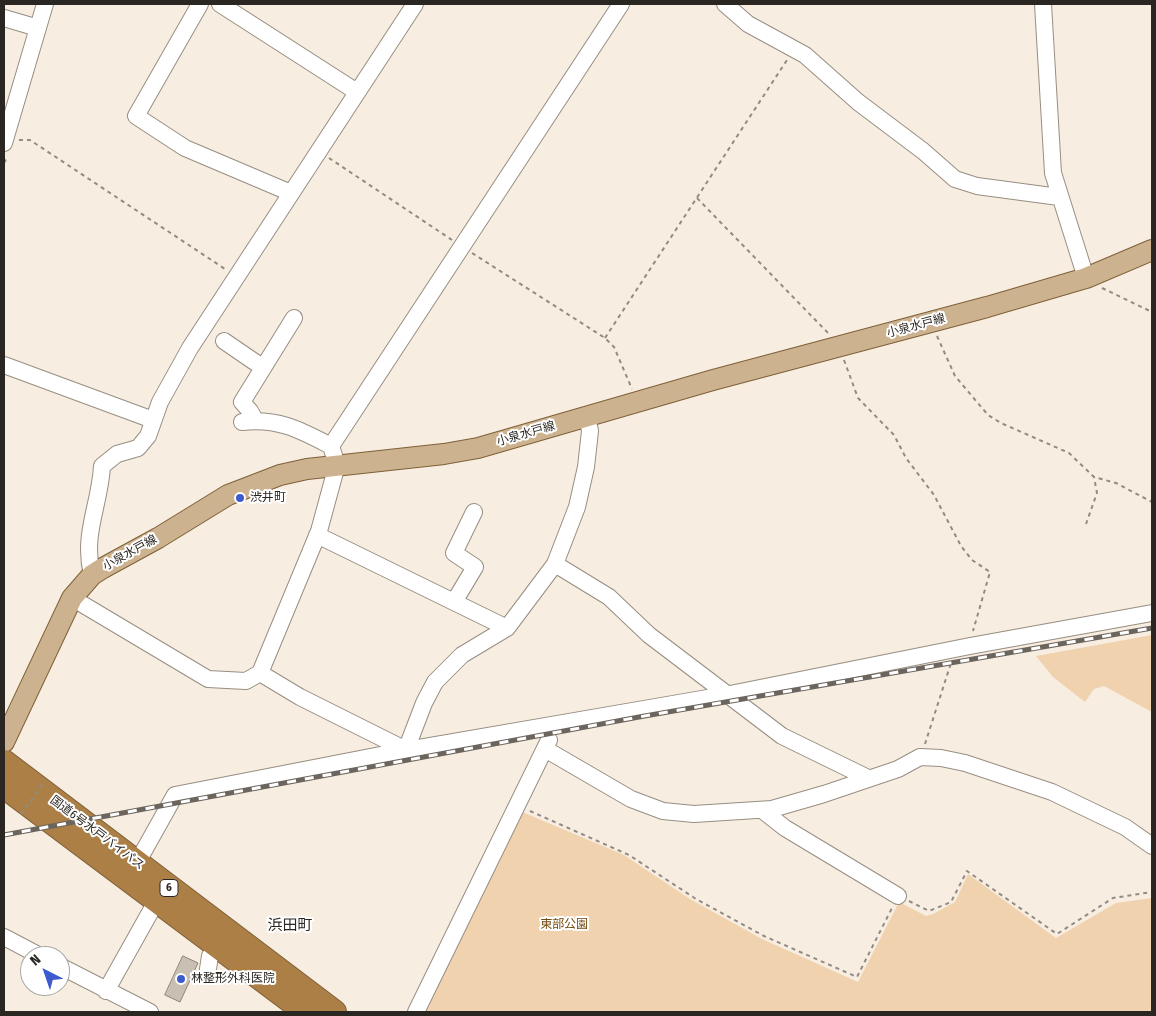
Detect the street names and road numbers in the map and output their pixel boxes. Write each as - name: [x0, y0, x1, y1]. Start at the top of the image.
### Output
- street label: 小泉水戸線: [885, 311, 947, 341]
- street label: 小泉水戸線: [495, 419, 557, 449]
- street label: 小泉水戸線: [100, 532, 160, 574]
- street label: 国道6号水戸バイパス: [47, 793, 147, 873]
- road number: 6: [160, 880, 178, 896]

